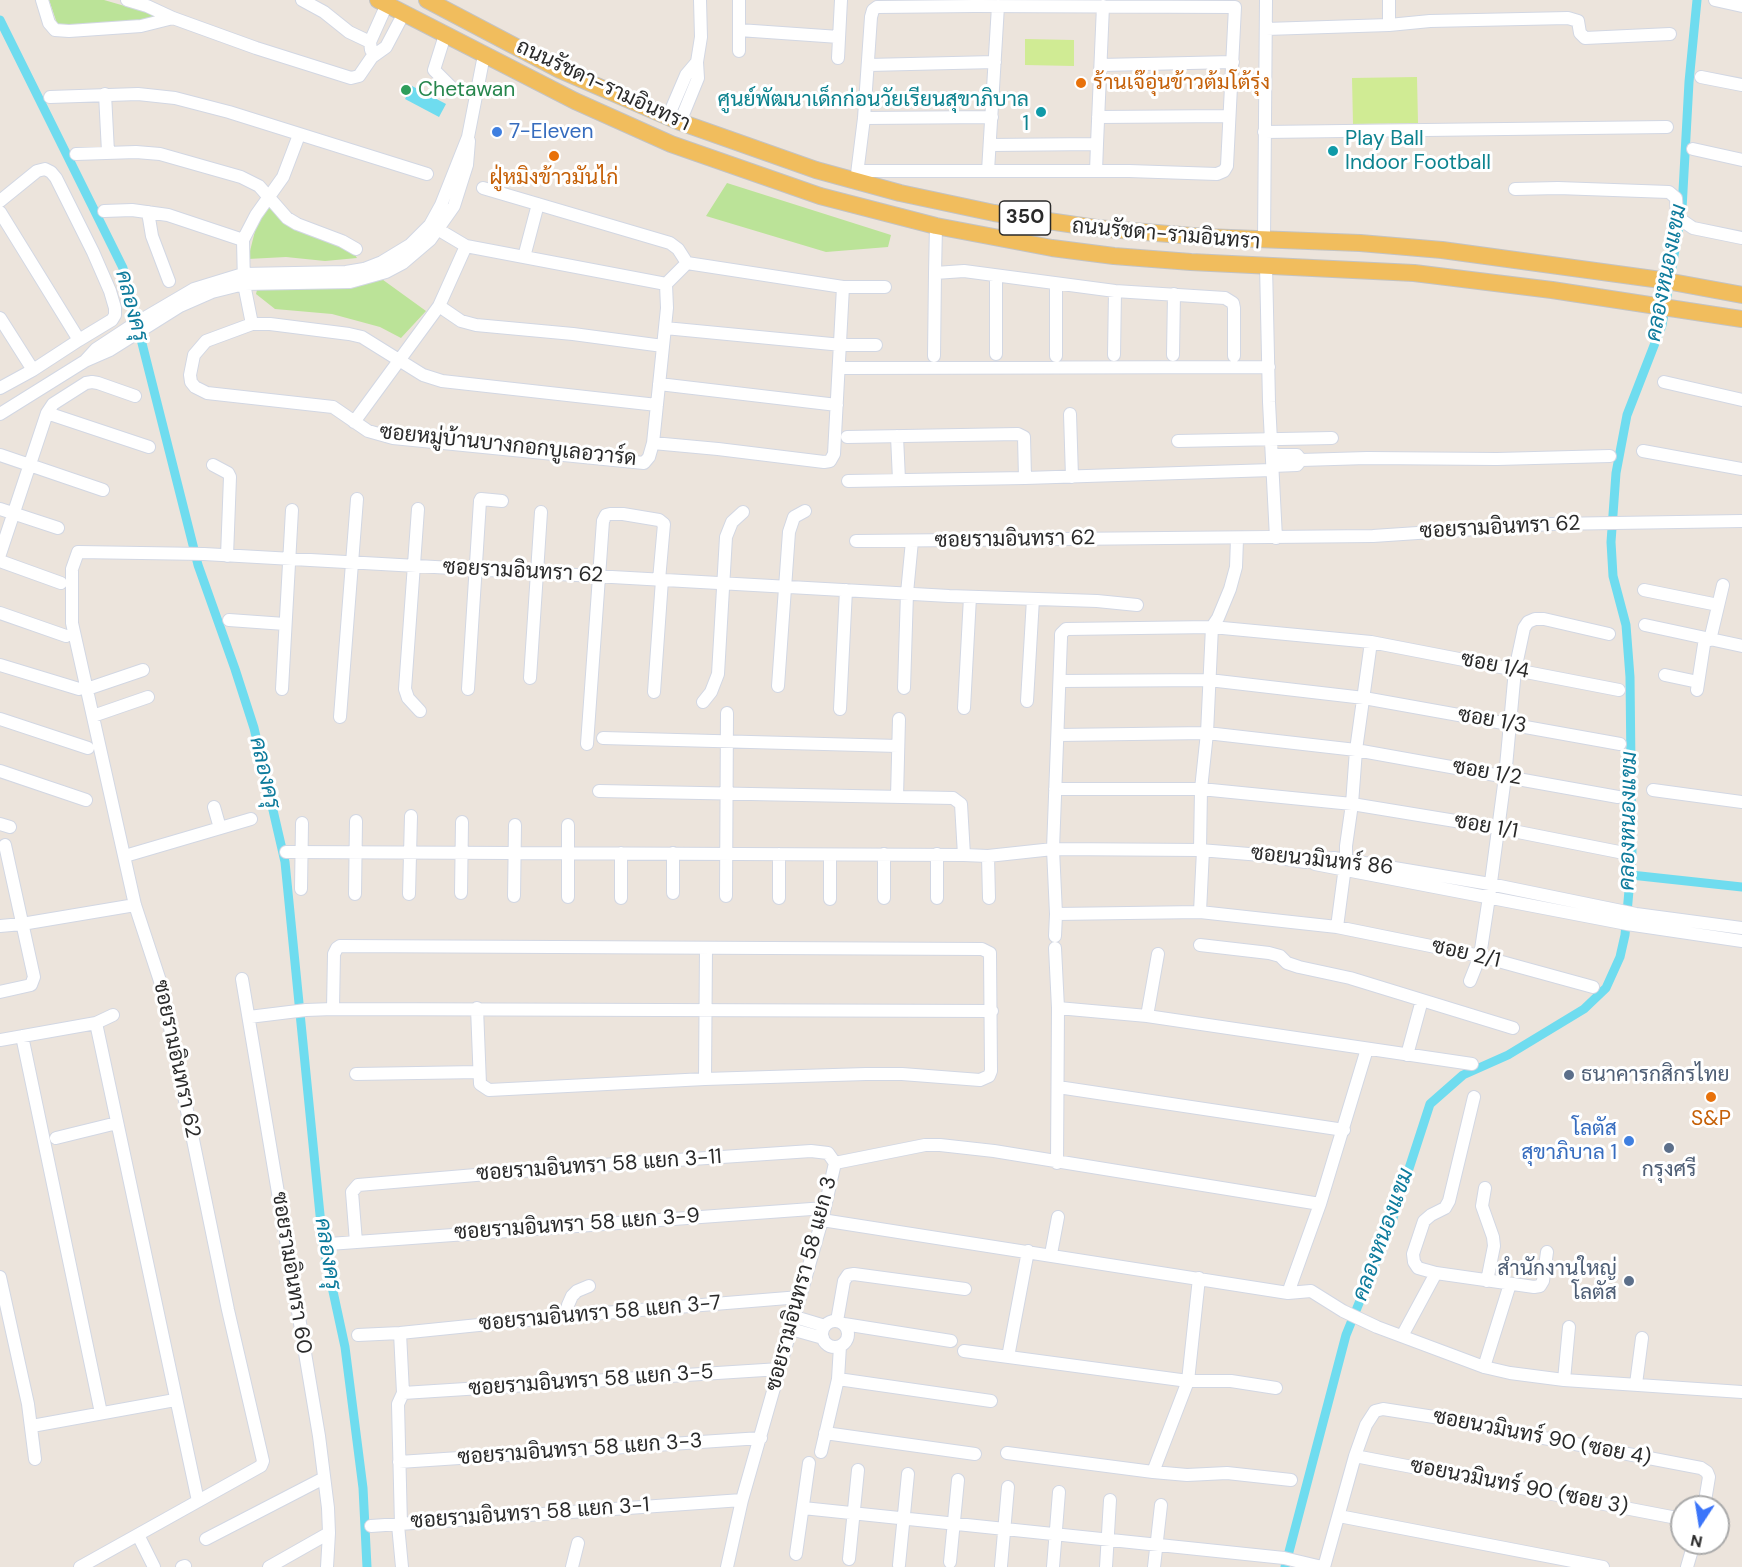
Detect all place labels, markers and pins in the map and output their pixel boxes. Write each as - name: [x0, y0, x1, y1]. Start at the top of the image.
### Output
- place label: ร้านเจ๊อุ่นข้าวต้มโต้รุ่ง: [1093, 70, 1270, 96]
- marker: ร้านเจ๊อุ่นข้าวต้มโต้รุ่ง: [1074, 76, 1088, 90]
- place label: Chetawan: [418, 77, 515, 103]
- marker: Chetawan: [399, 83, 413, 97]
- place label: ศูนย์พัฒนาเด็กก่อนวัยเรียนสุขาภิบาล 1: [717, 87, 1029, 137]
- marker: ศูนย์พัฒนาเด็กก่อนวัยเรียนสุขาภิบาล 1: [1034, 105, 1048, 119]
- place label: 7-Eleven: [509, 119, 593, 145]
- marker: 7-Eleven: [490, 125, 504, 139]
- place label: Play Ball Indoor Football: [1345, 126, 1491, 176]
- marker: Play Ball Indoor Football: [1326, 144, 1340, 158]
- marker: ฝู่หมิงข้าวมันไก่: [547, 149, 561, 163]
- place label: ฝู่หมิงข้าวมันไก่: [490, 165, 618, 191]
- place label: ธนาคารกสิกรไทย: [1581, 1062, 1729, 1088]
- marker: ธนาคารกสิกรไทย: [1562, 1068, 1576, 1082]
- marker: S&P: [1704, 1090, 1718, 1104]
- place label: S&P: [1691, 1106, 1731, 1132]
- place label: โลตัส สุขาภิบาล 1: [1521, 1116, 1617, 1166]
- marker: โลตัส สุขาภิบาล 1: [1622, 1134, 1636, 1148]
- marker: กรุงศรี: [1662, 1141, 1676, 1155]
- place label: กรุงศรี: [1642, 1157, 1696, 1183]
- place label: สำนักงานใหญ่ โลตัส: [1497, 1256, 1617, 1306]
- marker: สำนักงานใหญ่ โลตัส: [1622, 1274, 1636, 1288]

